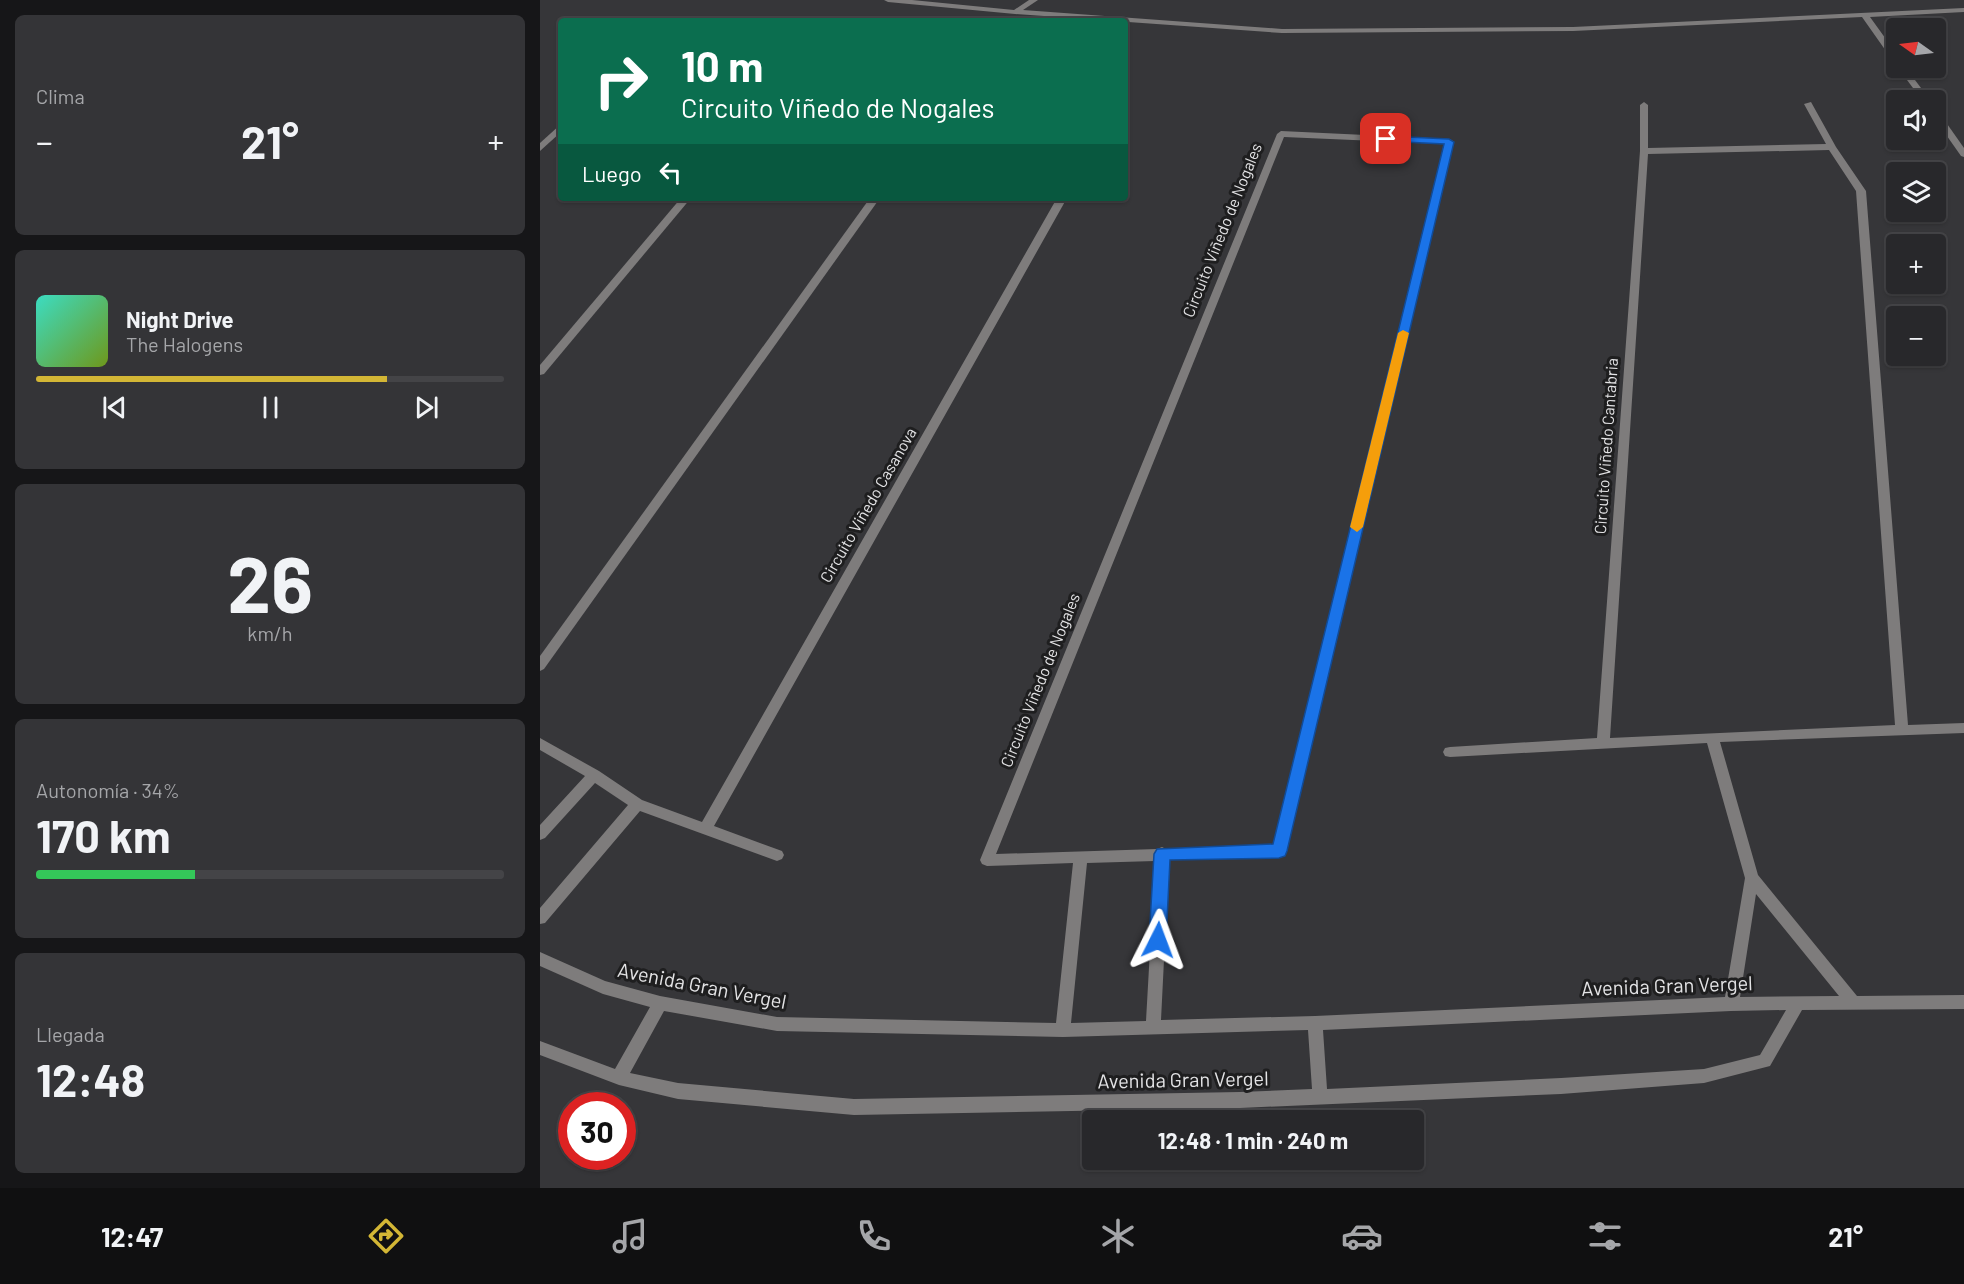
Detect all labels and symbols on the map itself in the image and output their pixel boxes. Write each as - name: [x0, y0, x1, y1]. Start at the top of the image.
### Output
- north arrow: [1886, 18, 1946, 78]
- pin: [1360, 113, 1411, 164]
- street label: Circuito Viñedo de Nogales: [1178, 140, 1265, 320]
- street label: Circuito Viñedo Cantabria: [1590, 357, 1621, 535]
- street label: Circuito Viñedo Casanova: [815, 424, 920, 585]
- street label: Circuito Viñedo de Nogales: [996, 590, 1083, 770]
- position arrow: [1126, 908, 1190, 972]
- street label: Avenida Gran Vergel: [616, 957, 789, 1013]
- street label: Avenida Gran Vergel: [1581, 970, 1753, 1000]
- street label: Avenida Gran Vergel: [1097, 1066, 1269, 1092]
- speed limit sign: 30: [558, 1092, 636, 1170]

